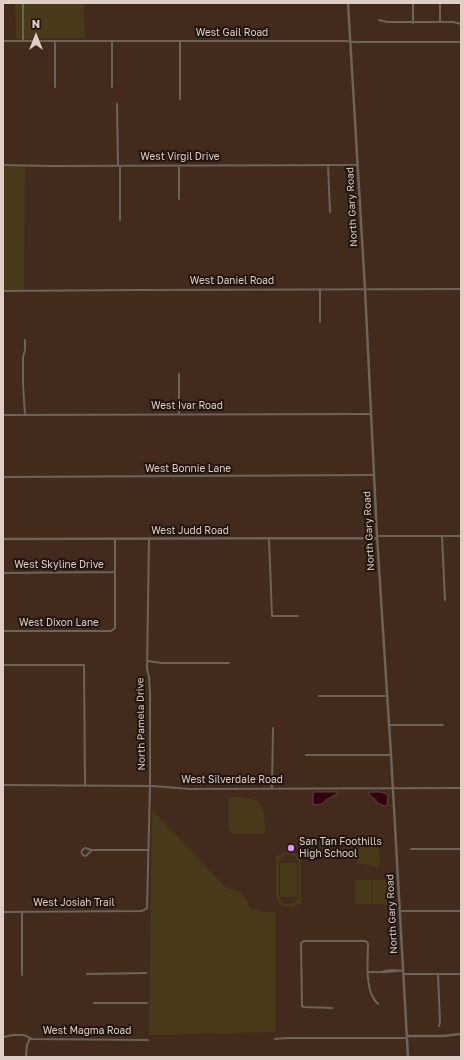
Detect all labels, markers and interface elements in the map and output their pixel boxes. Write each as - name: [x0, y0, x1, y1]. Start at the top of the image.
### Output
- north arrow: [16, 16, 56, 56]
- text: N: [32, 17, 40, 30]
- street label: West Gail Road: [196, 27, 268, 39]
- street label: West Virgil Drive: [140, 151, 220, 163]
- street label: North Gary Road: [344, 167, 360, 247]
- street label: West Daniel Road: [190, 275, 274, 287]
- street label: West Ivar Road: [151, 400, 223, 412]
- street label: West Bonnie Lane: [145, 463, 231, 475]
- street label: North Gary Road: [361, 491, 377, 571]
- street label: West Judd Road: [151, 525, 229, 537]
- street label: West Skyline Drive: [14, 559, 104, 571]
- street label: West Dixon Lane: [19, 617, 99, 629]
- street label: North Pamela Drive: [134, 677, 148, 771]
- street label: West Silverdale Road: [181, 774, 283, 786]
- place label: San Tan Foothills High School: [299, 836, 382, 860]
- marker: San Tan Foothills High School: [286, 843, 296, 853]
- street label: North Gary Road: [384, 874, 400, 954]
- street label: West Josiah Trail: [33, 897, 115, 909]
- street label: West Magma Road: [43, 1025, 131, 1037]

